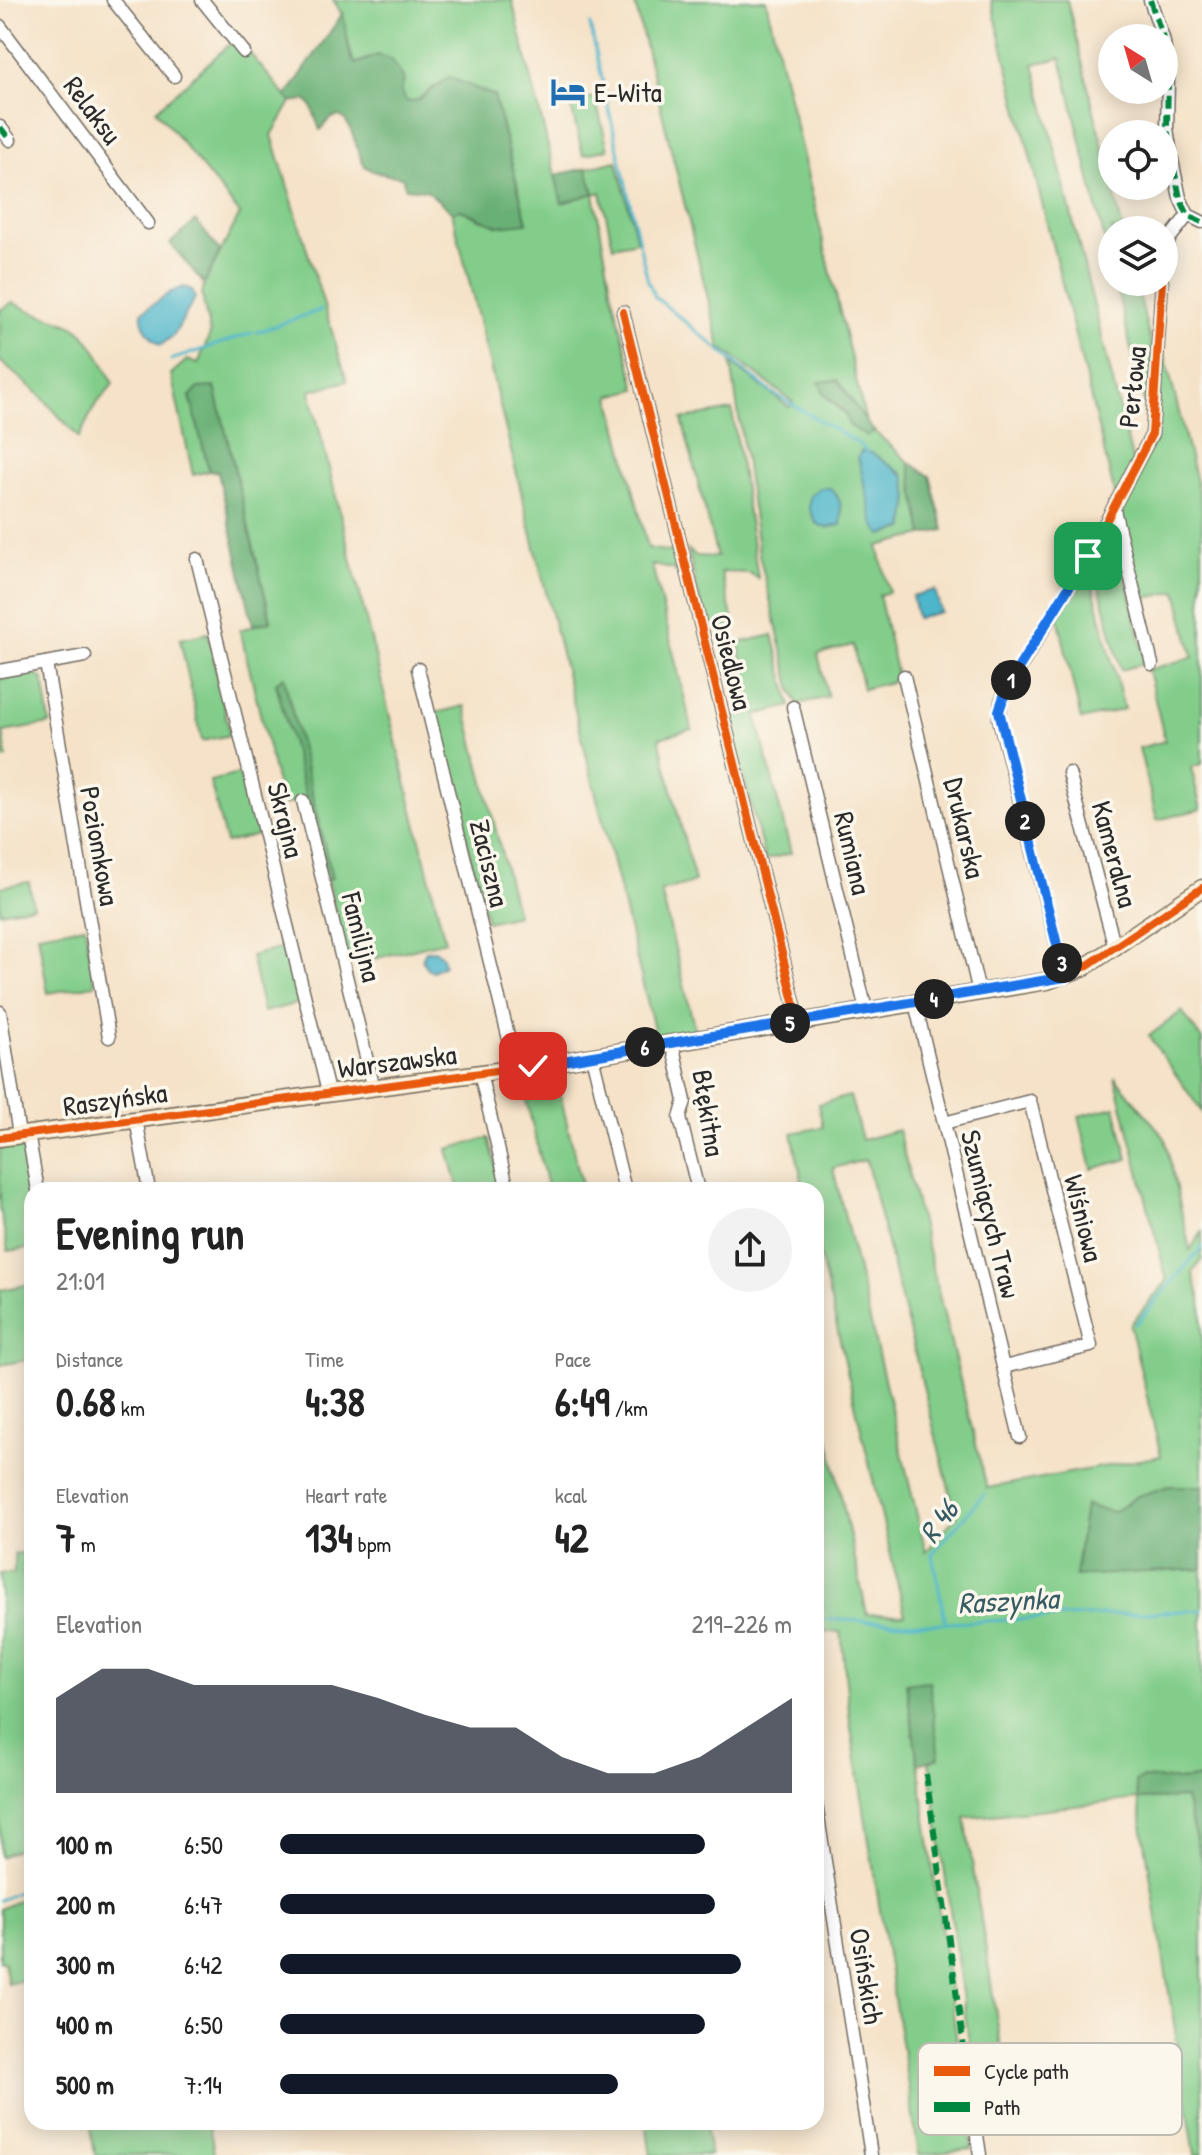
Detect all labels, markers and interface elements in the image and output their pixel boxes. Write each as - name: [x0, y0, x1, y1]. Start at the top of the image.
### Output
- north arrow: [1098, 24, 1178, 104]
- map controls: [1098, 24, 1178, 296]
- street label: Relaksu: [55, 68, 131, 152]
- hotel icon: E-Wita: [549, 73, 587, 111]
- place label: E-Wita: [594, 73, 662, 111]
- button: locate: [1098, 120, 1178, 200]
- button: layers: [1098, 216, 1178, 296]
- street label: Perłowa: [1109, 345, 1155, 429]
- pin: [1054, 522, 1122, 590]
- icon: arrive: [1066, 534, 1110, 578]
- street label: Osiedlowa: [702, 610, 762, 714]
- pin: 1: [991, 660, 1031, 700]
- text: 1: [1007, 665, 1015, 695]
- street label: Drukarska: [935, 774, 995, 882]
- street label: Skrajna: [258, 778, 314, 862]
- street label: Poziomkowa: [71, 784, 129, 908]
- street label: Kameralna: [1083, 797, 1147, 911]
- pin: 2: [1005, 801, 1045, 841]
- text: 2: [1020, 806, 1030, 836]
- street label: Rumiana: [825, 808, 881, 898]
- street label: Zaciszna: [461, 815, 519, 911]
- street label: Familijna: [332, 887, 391, 986]
- pin: 3: [1042, 943, 1082, 983]
- text: 3: [1057, 948, 1067, 978]
- pin: 4: [914, 979, 954, 1019]
- text: 4: [930, 984, 938, 1014]
- pin: 5: [770, 1003, 810, 1043]
- text: 5: [785, 1008, 795, 1038]
- pin: 6: [625, 1027, 665, 1067]
- pin: [499, 1032, 567, 1100]
- text: 6: [641, 1032, 649, 1062]
- street label: Warszawska: [336, 1035, 458, 1087]
- icon: check: [511, 1044, 555, 1088]
- street label: Błękitna: [683, 1067, 735, 1159]
- street label: Raszyńska: [61, 1073, 169, 1125]
- street label: Szumiących Traw: [952, 1126, 1030, 1302]
- street label: Wiśniowa: [1055, 1170, 1113, 1266]
- text: Evening run: [56, 1203, 244, 1263]
- button: share: [708, 1208, 792, 1292]
- text: 21:01: [56, 1263, 105, 1298]
- text: Distance: [56, 1344, 123, 1374]
- text: Time: [305, 1344, 344, 1374]
- text: Pace: [555, 1344, 591, 1374]
- text: 0.68: [56, 1374, 116, 1428]
- text: 4:38: [305, 1374, 365, 1428]
- text: 6:49: [555, 1374, 610, 1428]
- text: km: [116, 1393, 145, 1423]
- text: /km: [610, 1393, 648, 1423]
- text: Elevation: [56, 1480, 129, 1510]
- text: Heart rate: [305, 1480, 388, 1510]
- text: kcal: [555, 1480, 587, 1510]
- water label: R 46: [909, 1490, 968, 1550]
- text: 7: [56, 1510, 76, 1564]
- text: 134: [305, 1510, 353, 1564]
- text: 42: [555, 1510, 588, 1564]
- text: m: [76, 1529, 96, 1559]
- text: bpm: [353, 1529, 391, 1559]
- water label: Raszynka: [957, 1577, 1062, 1624]
- text: Elevation: [56, 1606, 142, 1641]
- text: 219–226 m: [692, 1606, 792, 1641]
- text: 100 m: [56, 1827, 112, 1862]
- text: 6:50: [184, 1827, 223, 1862]
- text: 200 m: [56, 1887, 115, 1922]
- text: 6:47: [184, 1887, 223, 1922]
- street label: Osińskich: [841, 1925, 893, 2027]
- text: 300 m: [56, 1947, 115, 1982]
- text: 6:42: [184, 1947, 222, 1982]
- text: 400 m: [56, 2007, 113, 2042]
- text: 6:50: [184, 2007, 223, 2042]
- legend: [918, 2043, 1182, 2135]
- text: Cycle path: [984, 2056, 1068, 2086]
- text: 500 m: [56, 2067, 114, 2102]
- text: 7:14: [184, 2067, 222, 2102]
- text: Path: [984, 2092, 1020, 2122]

